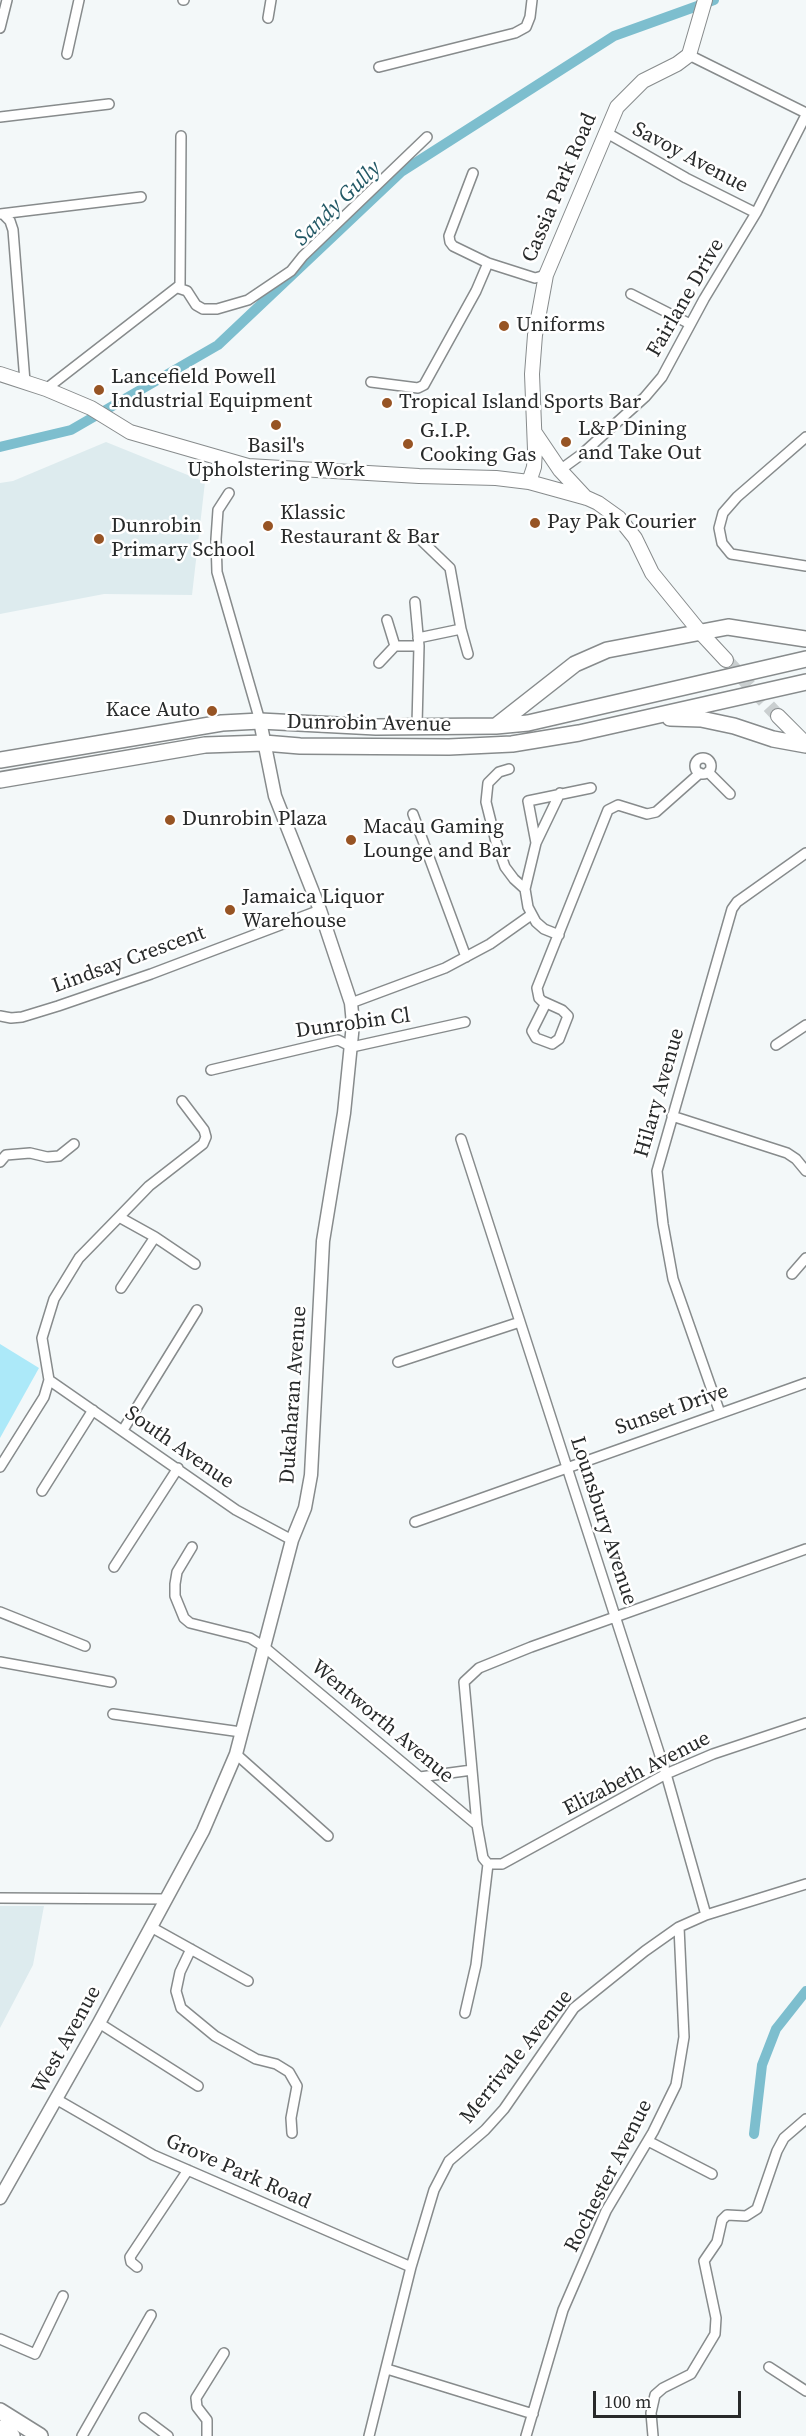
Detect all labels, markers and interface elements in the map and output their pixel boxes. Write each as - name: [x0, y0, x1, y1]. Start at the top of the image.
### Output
- street label: Cassia Park Road: [517, 110, 603, 266]
- street label: Savoy Avenue: [628, 117, 752, 199]
- water label: Sandy Gully: [289, 156, 387, 252]
- street label: Fairlane Drive: [642, 234, 730, 362]
- place label: Uniforms: [516, 313, 605, 339]
- marker: Uniforms: [497, 319, 511, 333]
- place label: Lancefield Powell Industrial Equipment: [111, 365, 312, 415]
- marker: Lancefield Powell Industrial Equipment: [92, 383, 106, 397]
- place label: Tropical Island Sports Bar: [399, 390, 641, 416]
- marker: Tropical Island Sports Bar: [380, 396, 394, 410]
- place label: L&P Dining and Take Out: [578, 417, 701, 467]
- marker: Basil's Upholstering Work: [269, 418, 283, 432]
- place label: G.I.P. Cooking Gas: [420, 419, 536, 469]
- place label: Basil's Upholstering Work: [187, 434, 365, 484]
- marker: L&P Dining and Take Out: [559, 435, 573, 449]
- marker: G.I.P. Cooking Gas: [401, 437, 415, 451]
- place label: Klassic Restaurant & Bar: [280, 501, 439, 551]
- place label: Pay Pak Courier: [547, 510, 696, 536]
- place label: Dunrobin Primary School: [111, 514, 255, 564]
- marker: Pay Pak Courier: [528, 516, 542, 530]
- marker: Klassic Restaurant & Bar: [261, 519, 275, 533]
- marker: Dunrobin Primary School: [92, 532, 106, 546]
- place label: Kace Auto: [106, 698, 200, 724]
- marker: Kace Auto: [205, 704, 219, 718]
- street label: Dunrobin Avenue: [286, 710, 452, 738]
- place label: Dunrobin Plaza: [182, 807, 327, 833]
- marker: Dunrobin Plaza: [163, 813, 177, 827]
- place label: Macau Gaming Lounge and Bar: [363, 815, 511, 865]
- marker: Macau Gaming Lounge and Bar: [344, 833, 358, 847]
- place label: Jamaica Liquor Warehouse: [242, 885, 385, 935]
- marker: Jamaica Liquor Warehouse: [223, 903, 237, 917]
- street label: Lindsay Crescent: [49, 921, 209, 999]
- street label: Dunrobin Cl: [294, 1003, 412, 1045]
- street label: Hilary Avenue: [630, 1026, 690, 1160]
- street label: Dukaharan Avenue: [275, 1305, 313, 1485]
- street label: Sunset Drive: [612, 1379, 732, 1441]
- street label: South Avenue: [120, 1401, 238, 1495]
- street label: Lounsbury Avenue: [564, 1434, 642, 1608]
- street label: Wentworth Avenue: [305, 1655, 459, 1789]
- street label: Elizabeth Avenue: [559, 1726, 715, 1822]
- street label: West Avenue: [27, 1982, 107, 2098]
- street label: Merrivale Avenue: [455, 1985, 579, 2129]
- street label: Rochester Avenue: [560, 2096, 658, 2256]
- street label: Grove Park Road: [162, 2129, 314, 2215]
- scale bar: [596, 2379, 744, 2417]
- text: 100 m: [604, 2389, 651, 2414]

